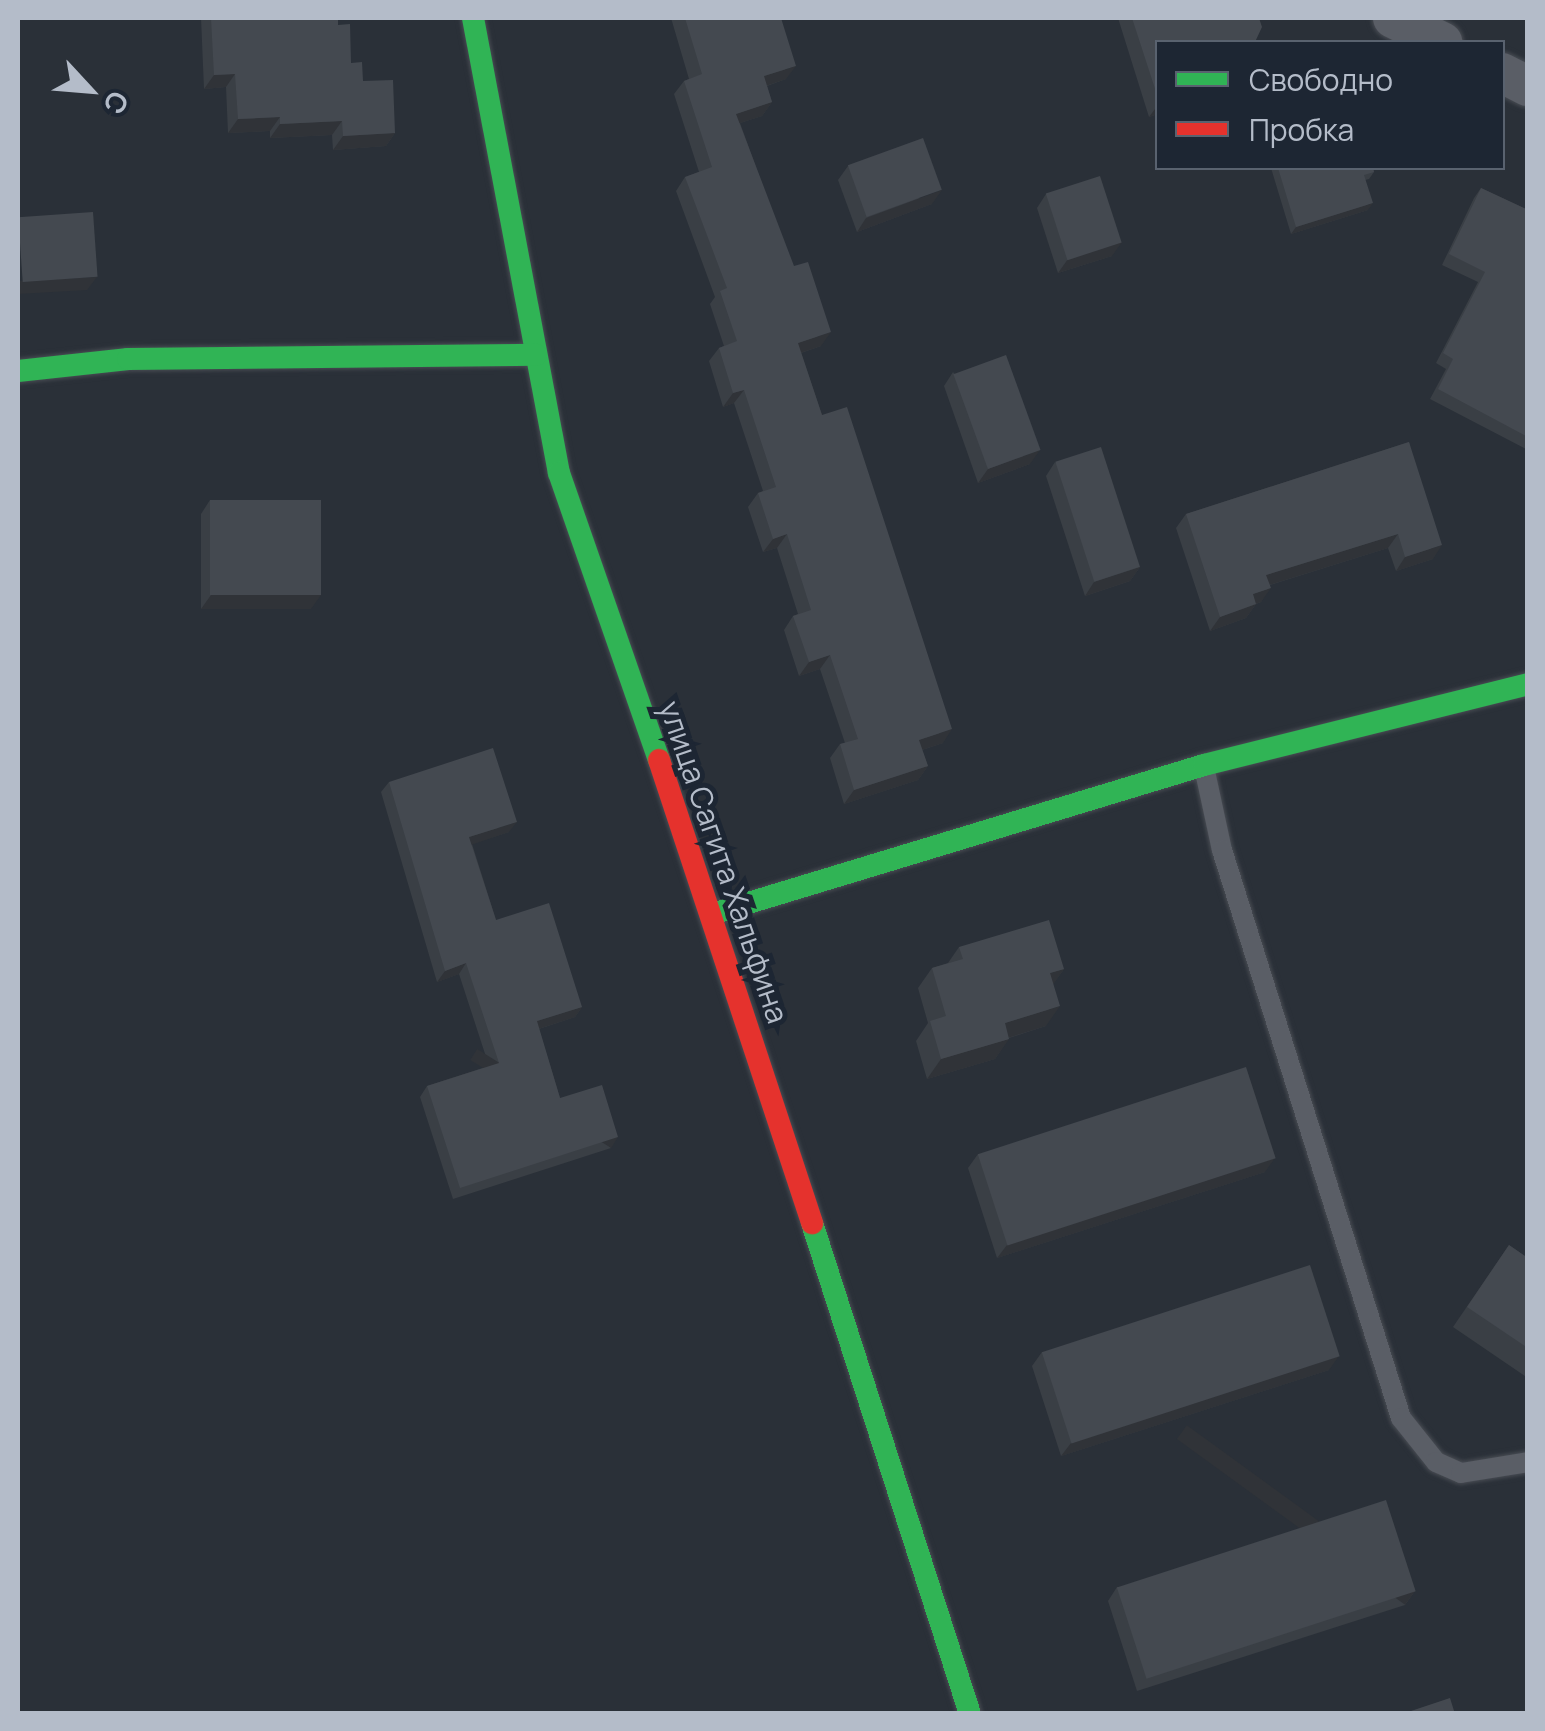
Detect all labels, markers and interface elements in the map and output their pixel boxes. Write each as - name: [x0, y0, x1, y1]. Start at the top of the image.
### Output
- north arrow: [40, 40, 140, 140]
- legend: [1155, 40, 1505, 170]
- text: Свободно: [1249, 59, 1393, 100]
- text: С: [95, 86, 139, 121]
- text: Пробка: [1249, 109, 1354, 150]
- street label: улица Сагита Хальфина: [652, 696, 796, 1028]

